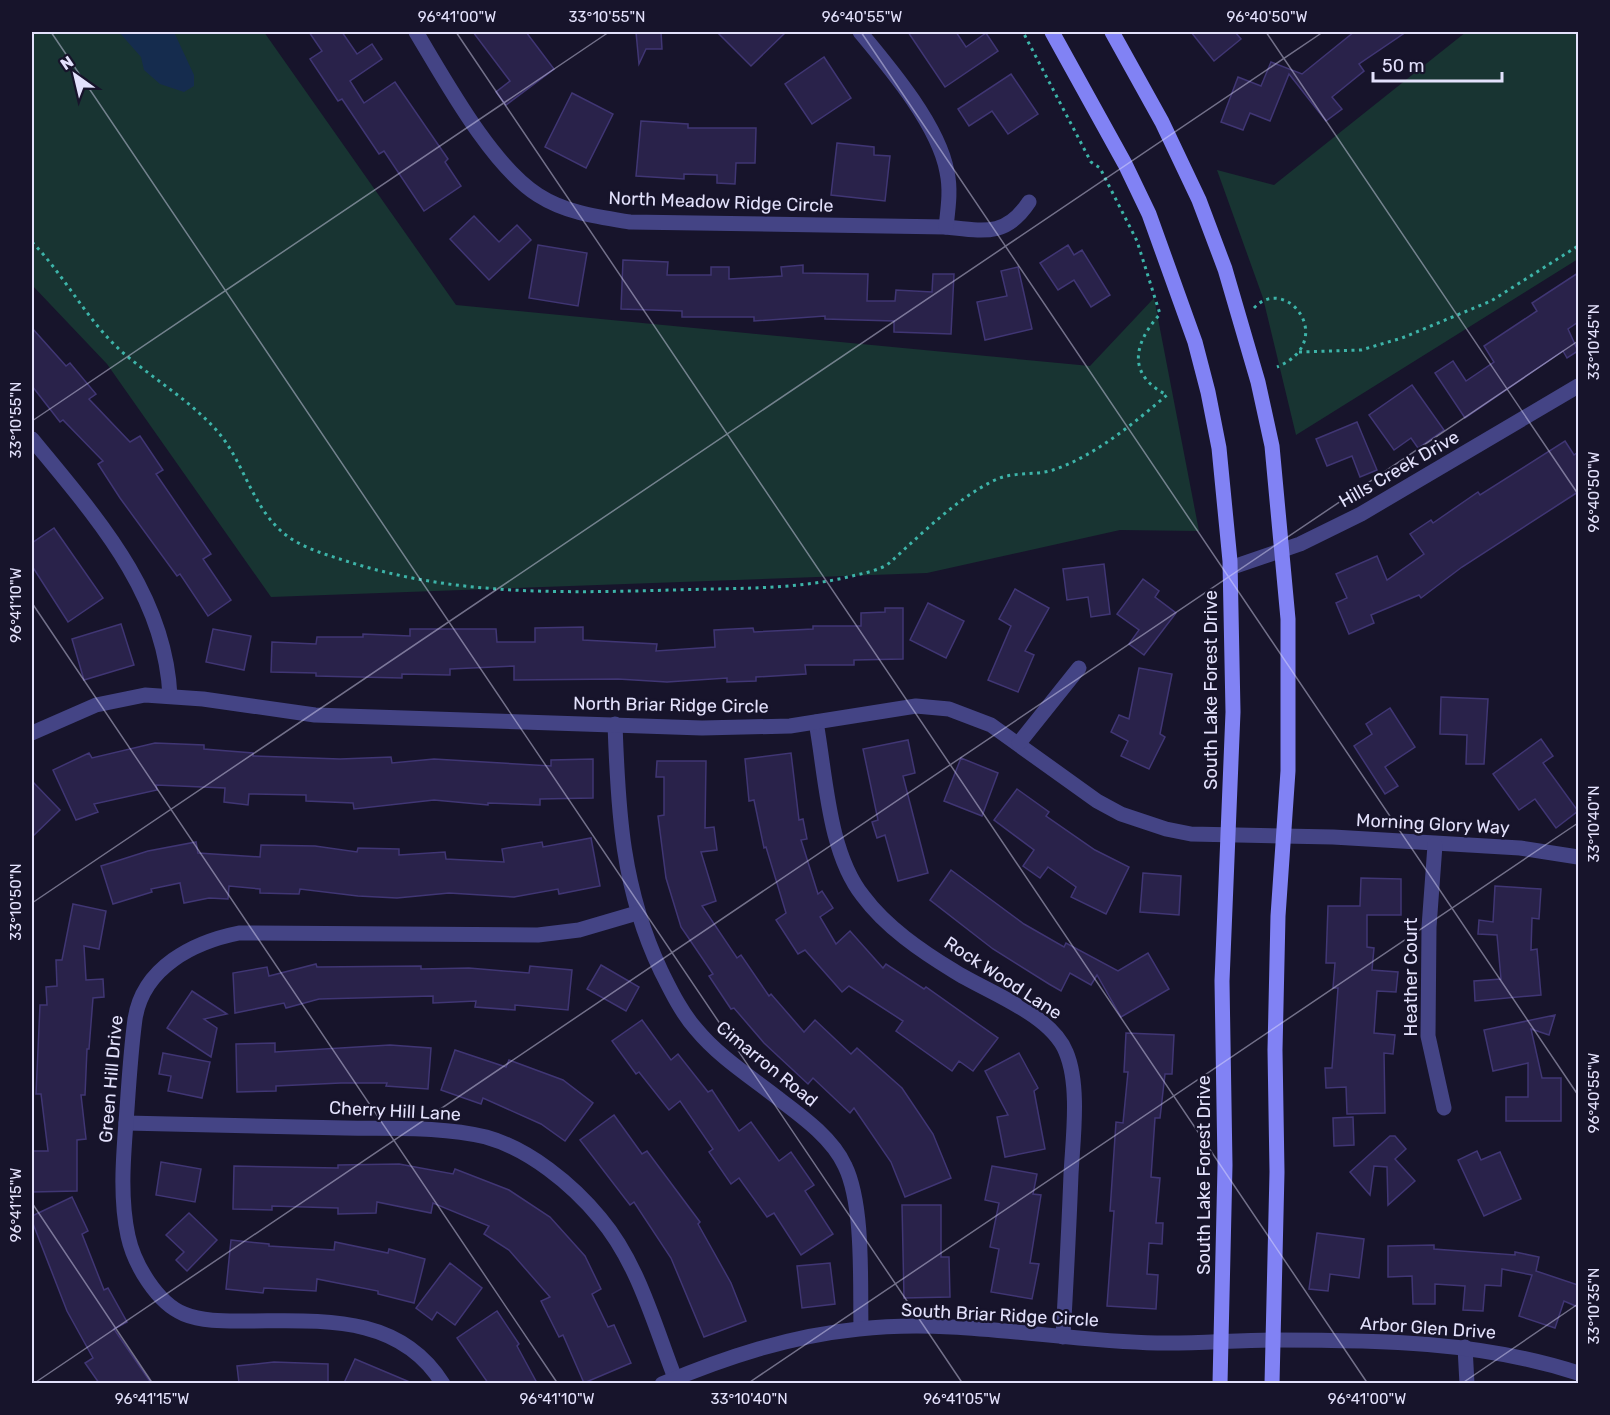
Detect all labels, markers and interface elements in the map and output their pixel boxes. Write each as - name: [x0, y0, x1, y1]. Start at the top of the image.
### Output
- text: 96°41'00"W: [418, 8, 496, 26]
- text: 33°10'55"N: [569, 8, 645, 26]
- text: 96°40'55"W: [822, 8, 902, 26]
- text: 96°40'50"W: [1226, 8, 1308, 26]
- north arrow: [45, 45, 105, 105]
- scale bar: [1373, 45, 1502, 83]
- text: N: [57, 52, 77, 74]
- text: 50 m: [1382, 55, 1425, 77]
- street label: North Meadow Ridge Circle: [608, 187, 834, 217]
- text: 33°10'45"N: [1585, 304, 1603, 380]
- text: 33°10'55"N: [7, 382, 25, 458]
- street label: Hills Creek Drive: [1335, 426, 1463, 512]
- text: 96°40'50"W: [1585, 451, 1603, 533]
- text: 96°41'10"W: [7, 567, 25, 643]
- street label: South Lake Forest Drive: [1200, 590, 1222, 790]
- street label: North Briar Ridge Circle: [573, 692, 769, 718]
- text: 33°10'40"N: [1585, 785, 1603, 863]
- street label: Morning Glory Way: [1356, 809, 1510, 839]
- text: 33°10'50"N: [7, 863, 25, 941]
- street label: Heather Court: [1400, 918, 1422, 1036]
- street label: Rock Wood Lane: [940, 932, 1066, 1024]
- street label: Green Hill Drive: [94, 1014, 128, 1144]
- street label: Cimarron Road: [712, 1016, 822, 1112]
- text: 96°40'55"W: [1585, 1053, 1603, 1133]
- street label: South Lake Forest Drive: [1193, 1075, 1215, 1275]
- street label: Cherry Hill Lane: [329, 1097, 461, 1125]
- text: 96°41'15"W: [7, 1168, 25, 1242]
- text: 33°10'35"N: [1585, 1267, 1603, 1345]
- street label: South Briar Ridge Circle: [900, 1299, 1100, 1331]
- street label: Arbor Glen Drive: [1359, 1312, 1497, 1344]
- text: 96°41'15"W: [115, 1390, 189, 1408]
- text: 96°41'10"W: [519, 1390, 595, 1408]
- text: 33°10'40"N: [710, 1390, 788, 1408]
- text: 96°41'05"W: [923, 1390, 1001, 1408]
- text: 96°41'00"W: [1328, 1390, 1406, 1408]

